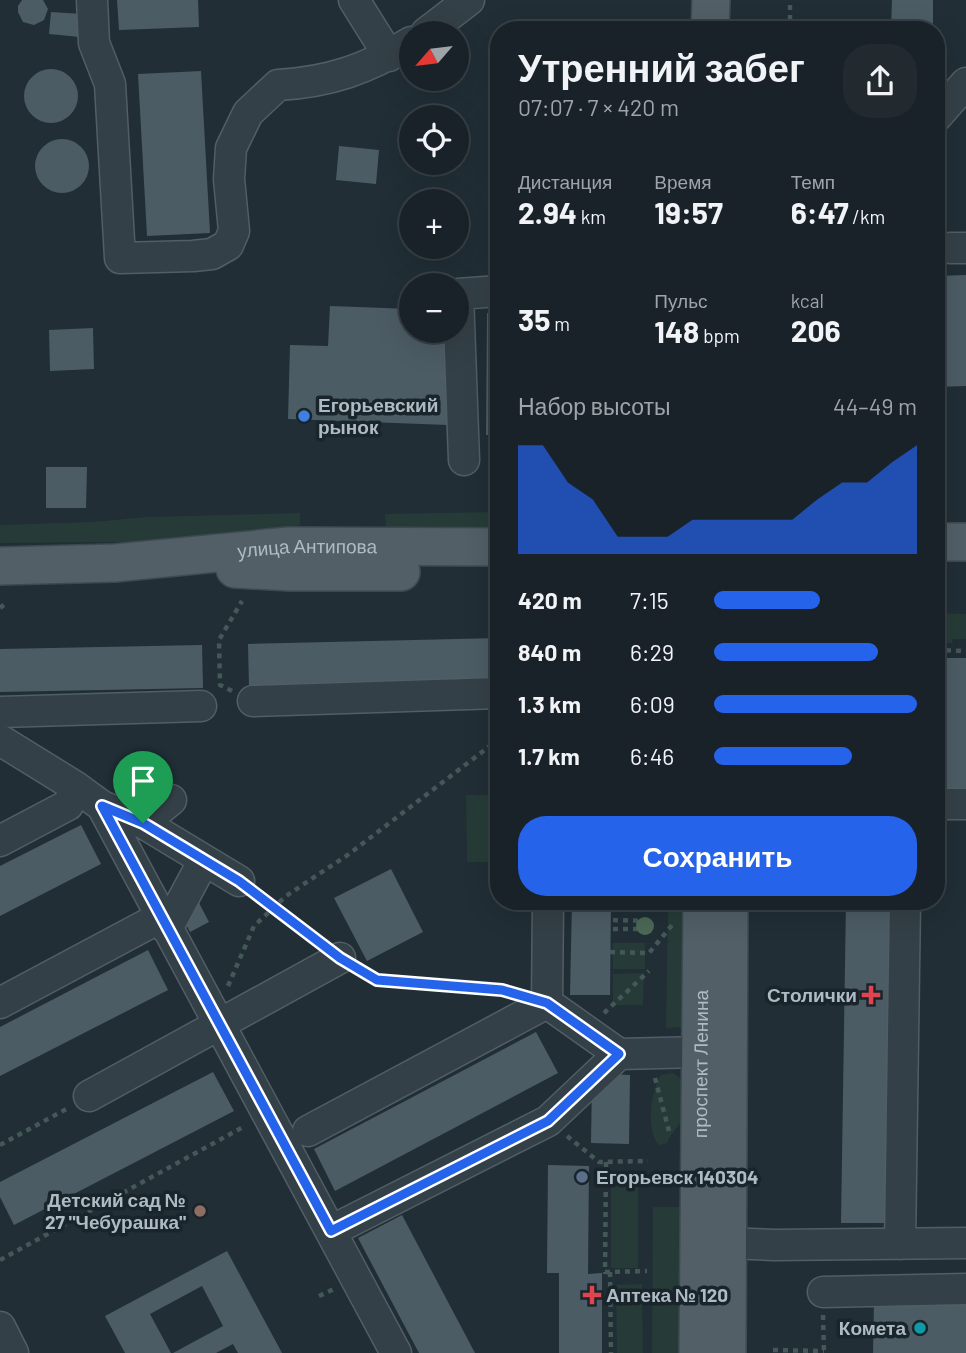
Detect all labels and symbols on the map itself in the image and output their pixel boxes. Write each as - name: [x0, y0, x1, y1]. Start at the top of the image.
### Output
- north arrow: [399, 21, 469, 91]
- place label: Егорьевский рынок: [318, 393, 438, 438]
- marker: Егорьевский рынок: [296, 408, 312, 424]
- street label: улица Антипова: [236, 534, 378, 562]
- pin: [113, 751, 173, 823]
- place label: Столички: [767, 983, 857, 1006]
- marker: Столички: [863, 987, 879, 1003]
- street label: проспект Ленина: [688, 989, 712, 1138]
- place label: Егорьевск 140304: [596, 1165, 759, 1188]
- marker: Егорьевск 140304: [574, 1169, 590, 1185]
- place label: Детский сад № 27 "Чебурашка": [45, 1188, 186, 1233]
- marker: Детский сад № 27 "Чебурашка": [192, 1203, 208, 1219]
- place label: Аптека № 120: [606, 1283, 728, 1306]
- marker: Аптека № 120: [584, 1287, 600, 1303]
- place label: Комета: [839, 1316, 906, 1339]
- marker: Комета: [912, 1320, 928, 1336]

